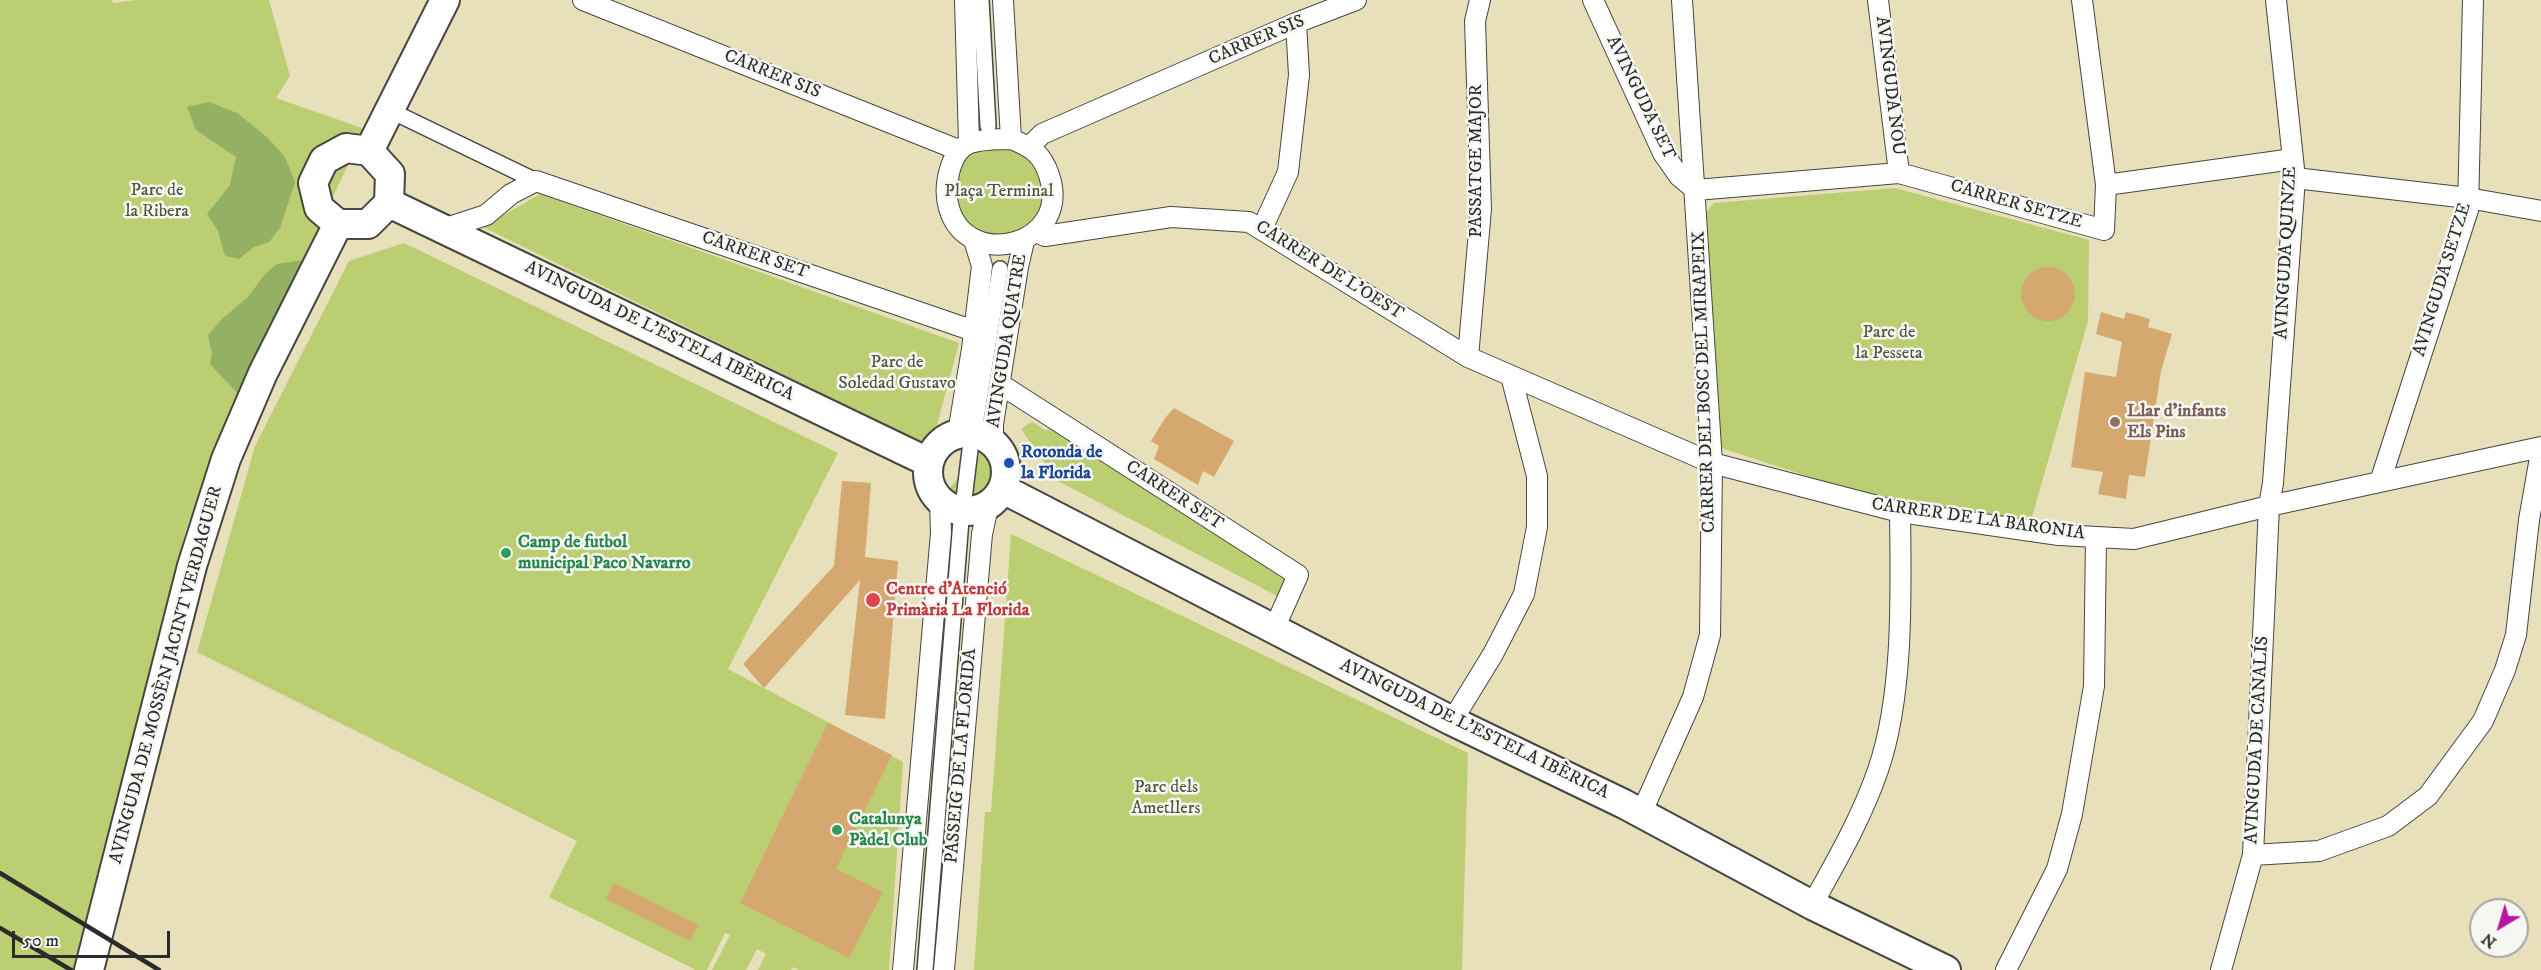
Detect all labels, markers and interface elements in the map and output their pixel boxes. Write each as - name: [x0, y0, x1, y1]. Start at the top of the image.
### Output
- street label: CARRER SIS: [1206, 11, 1308, 71]
- street label: AVINGUDA NOU: [1870, 15, 1908, 157]
- street label: AVINGUDA SET: [1601, 33, 1679, 163]
- street label: CARRER SIS: [721, 46, 823, 104]
- street label: PASSATGE MAJOR: [1466, 84, 1488, 238]
- street label: AVINGUDA QUINZE: [2272, 166, 2302, 340]
- street label: CARRER SETZE: [1948, 176, 2084, 234]
- park label: Parc de la Ribera: [125, 180, 189, 222]
- park label: Plaça Terminal: [944, 181, 1054, 203]
- street label: AVINGUDA SETZE: [2409, 201, 2477, 359]
- street label: CARRER DE L'OEST: [1251, 217, 1407, 325]
- street label: CARRER SET: [699, 228, 811, 284]
- street label: CARRER DEL BOSC DEL MIRAPEIX: [1689, 231, 1721, 533]
- street label: AVINGUDA QUATRE: [984, 253, 1032, 429]
- street label: AVINGUDA DE L'ESTELA IBÈRICA: [521, 257, 797, 407]
- park label: Parc de la Pesseta: [1855, 322, 1923, 364]
- park label: Parc de Soledad Gustavo: [838, 352, 956, 394]
- place label: Llar d'infants Els Pins: [2127, 401, 2226, 444]
- marker: Llar d'infants Els Pins: [2108, 415, 2122, 429]
- place label: Rotonda de la Florida: [1021, 442, 1102, 484]
- marker: Rotonda de la Florida: [1002, 456, 1016, 470]
- street label: CARRER SET: [1121, 457, 1227, 535]
- street label: AVINGUDA DE MOSSÈN JACINT VERDAGUER: [106, 484, 228, 866]
- street label: CARRER DE LA BARONIA: [1870, 494, 2086, 546]
- place label: Camp de futbol municipal Paco Navarro: [518, 532, 691, 574]
- marker: Camp de futbol municipal Paco Navarro: [499, 546, 513, 560]
- place label: Centre d'Atenció Primària La Florida: [886, 579, 1029, 622]
- marker: Centre d'Atenció Primària La Florida: [864, 591, 882, 609]
- street label: AVINGUDA DE CANALÍS: [2242, 635, 2274, 845]
- street label: PASSEIG DE LA FLORIDA: [942, 648, 982, 864]
- street label: AVINGUDA DE L'ESTELA IBÈRICA: [1336, 655, 1612, 805]
- park label: Parc dels Ametllers: [1131, 777, 1201, 820]
- place label: Catalunya Pàdel Club: [849, 809, 927, 852]
- marker: Catalunya Pàdel Club: [830, 823, 844, 837]
- north arrow: [2469, 898, 2529, 958]
- scale bar: [15, 919, 172, 957]
- text: N: [2478, 929, 2500, 953]
- text: 50 m: [23, 930, 59, 952]

